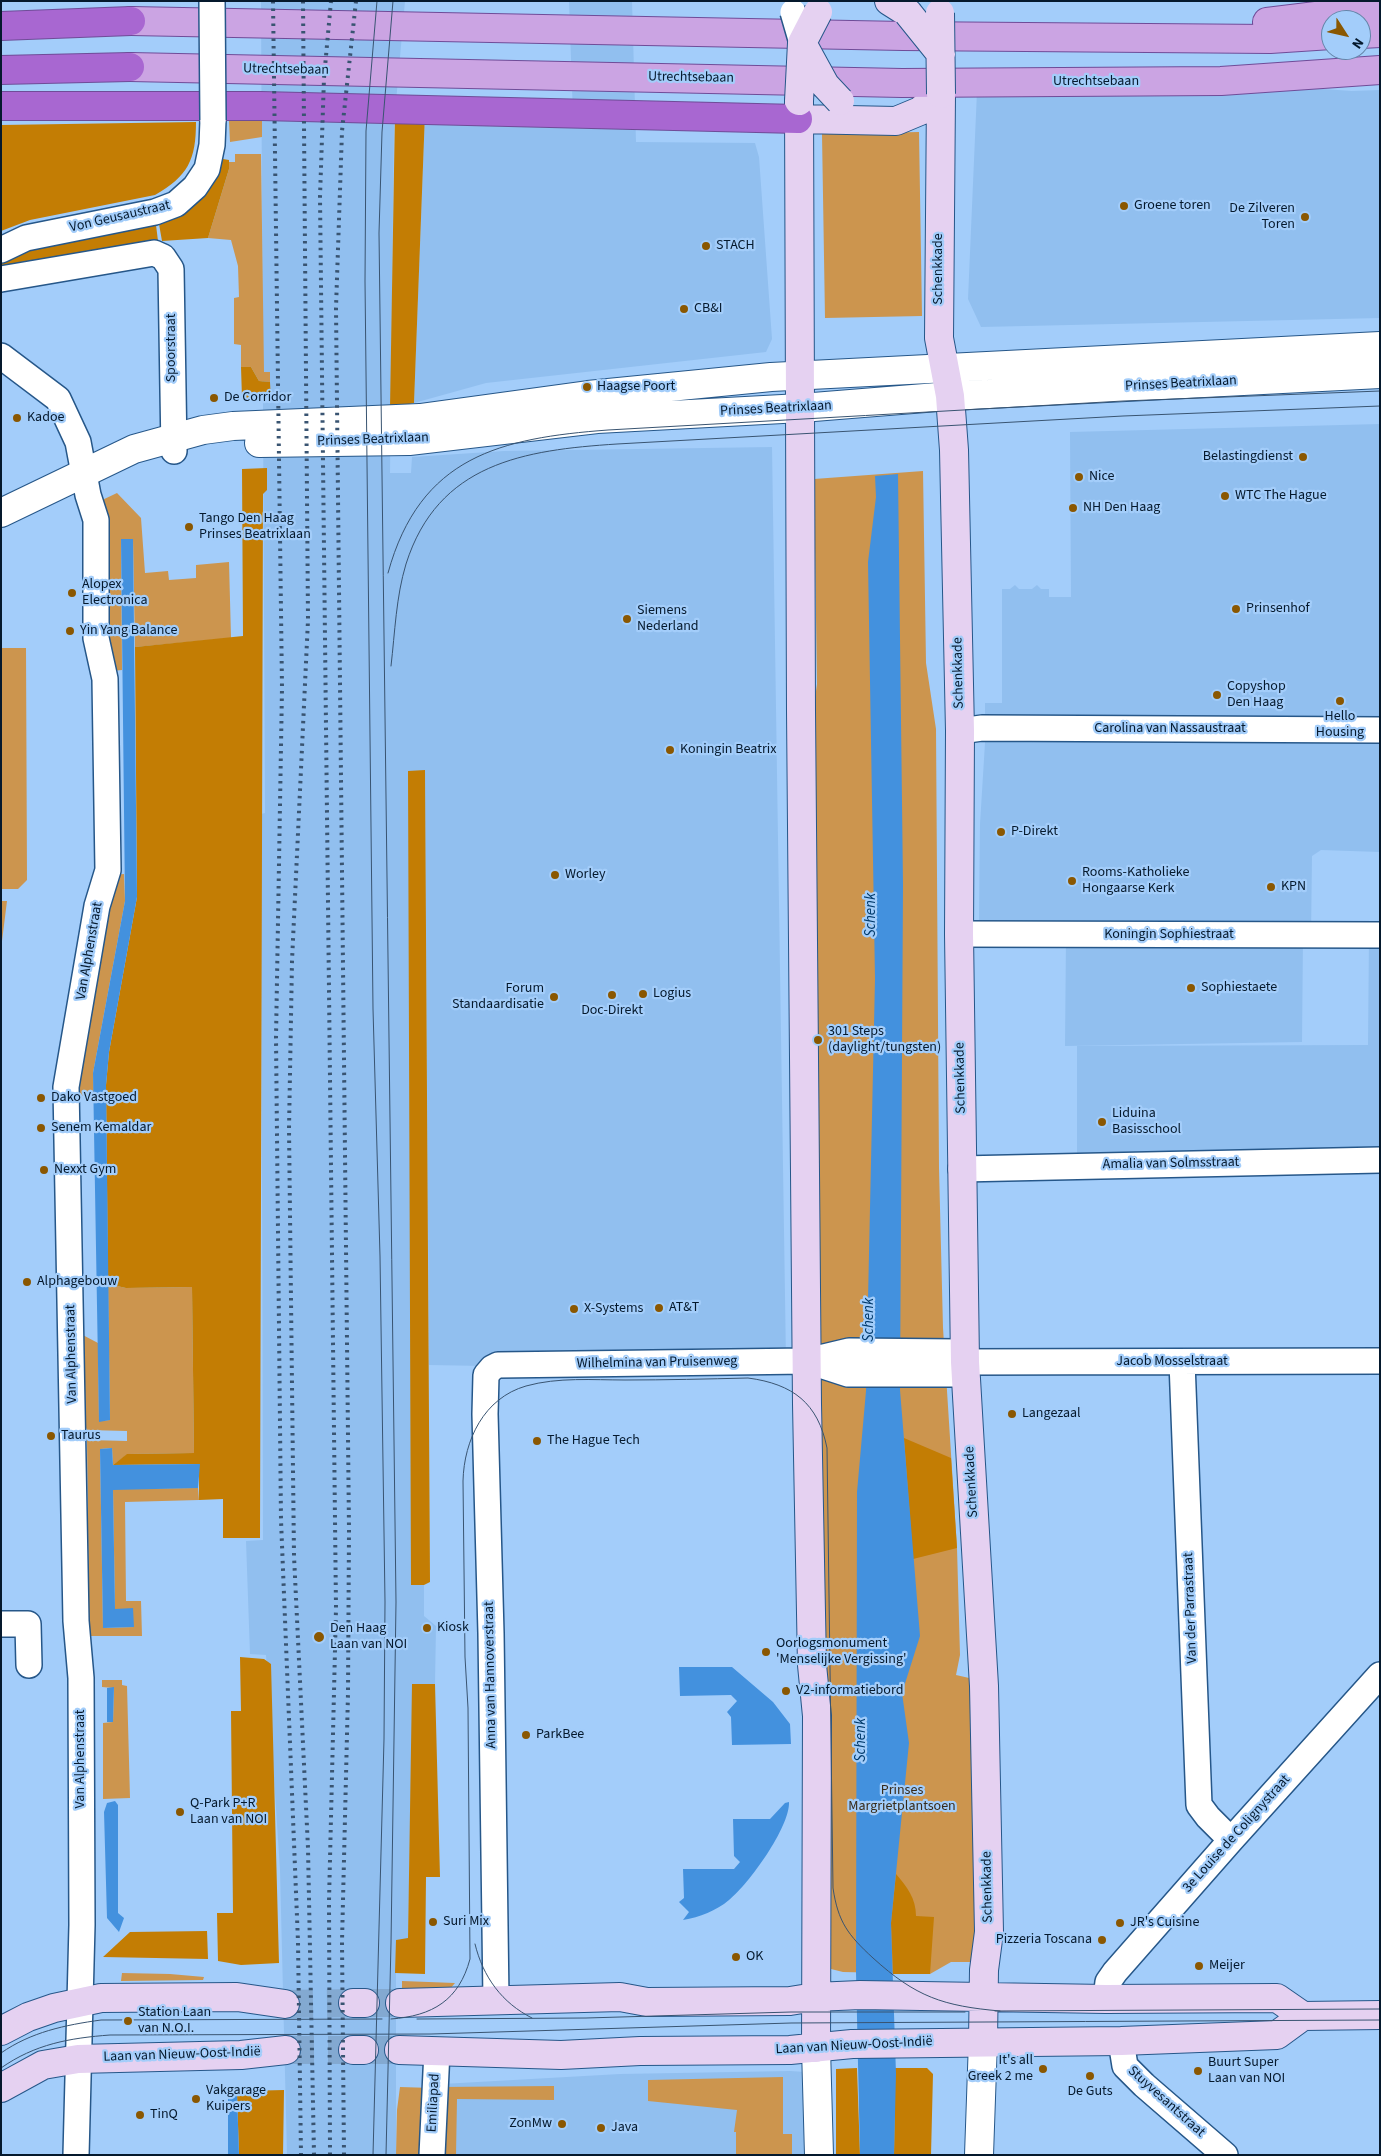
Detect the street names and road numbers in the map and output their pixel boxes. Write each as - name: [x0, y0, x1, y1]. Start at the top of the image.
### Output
- street label: Utrechtsebaan: [243, 61, 329, 79]
- street label: Utrechtsebaan: [648, 69, 734, 87]
- street label: Utrechtsebaan: [1053, 74, 1139, 90]
- street label: Von Geusaustraat: [68, 197, 172, 237]
- street label: Schenkkade: [931, 233, 947, 305]
- street label: Spoorstraat: [164, 314, 180, 382]
- street label: Prinses Beatrixlaan: [1125, 373, 1237, 395]
- street label: Prinses Beatrixlaan: [720, 398, 832, 420]
- street label: Prinses Beatrixlaan: [317, 430, 429, 450]
- street label: Schenkkade: [950, 637, 968, 709]
- street label: Carolina van Nassaustraat: [1094, 721, 1246, 737]
- street label: Van Alphenstraat: [73, 901, 107, 1001]
- street label: Koningin Sophiestraat: [1104, 927, 1234, 943]
- street label: Schenkkade: [952, 1042, 970, 1114]
- street label: Amalia van Solmsstraat: [1103, 1154, 1239, 1174]
- street label: Van Alphenstraat: [63, 1304, 81, 1404]
- street label: Wilhelmina van Pruisenweg: [577, 1353, 737, 1373]
- street label: Jacob Mosselstraat: [1116, 1354, 1228, 1370]
- street label: Schenkkade: [962, 1446, 982, 1518]
- street label: Van der Parrastraat: [1181, 1552, 1201, 1664]
- street label: Anna van Hannoverstraat: [481, 1601, 501, 1749]
- street label: Van Alphenstraat: [73, 1709, 89, 1809]
- street label: 3e Louise de Colignystraat: [1180, 1772, 1294, 1896]
- street label: Schenkkade: [979, 1851, 997, 1923]
- street label: Laan van Nieuw-Oost-Indië: [775, 2033, 933, 2059]
- street label: Laan van Nieuw-Oost-Indië: [103, 2044, 261, 2066]
- street label: Stuyvesantstraat: [1124, 2063, 1208, 2141]
- street label: Emiliapad: [424, 2073, 444, 2133]

